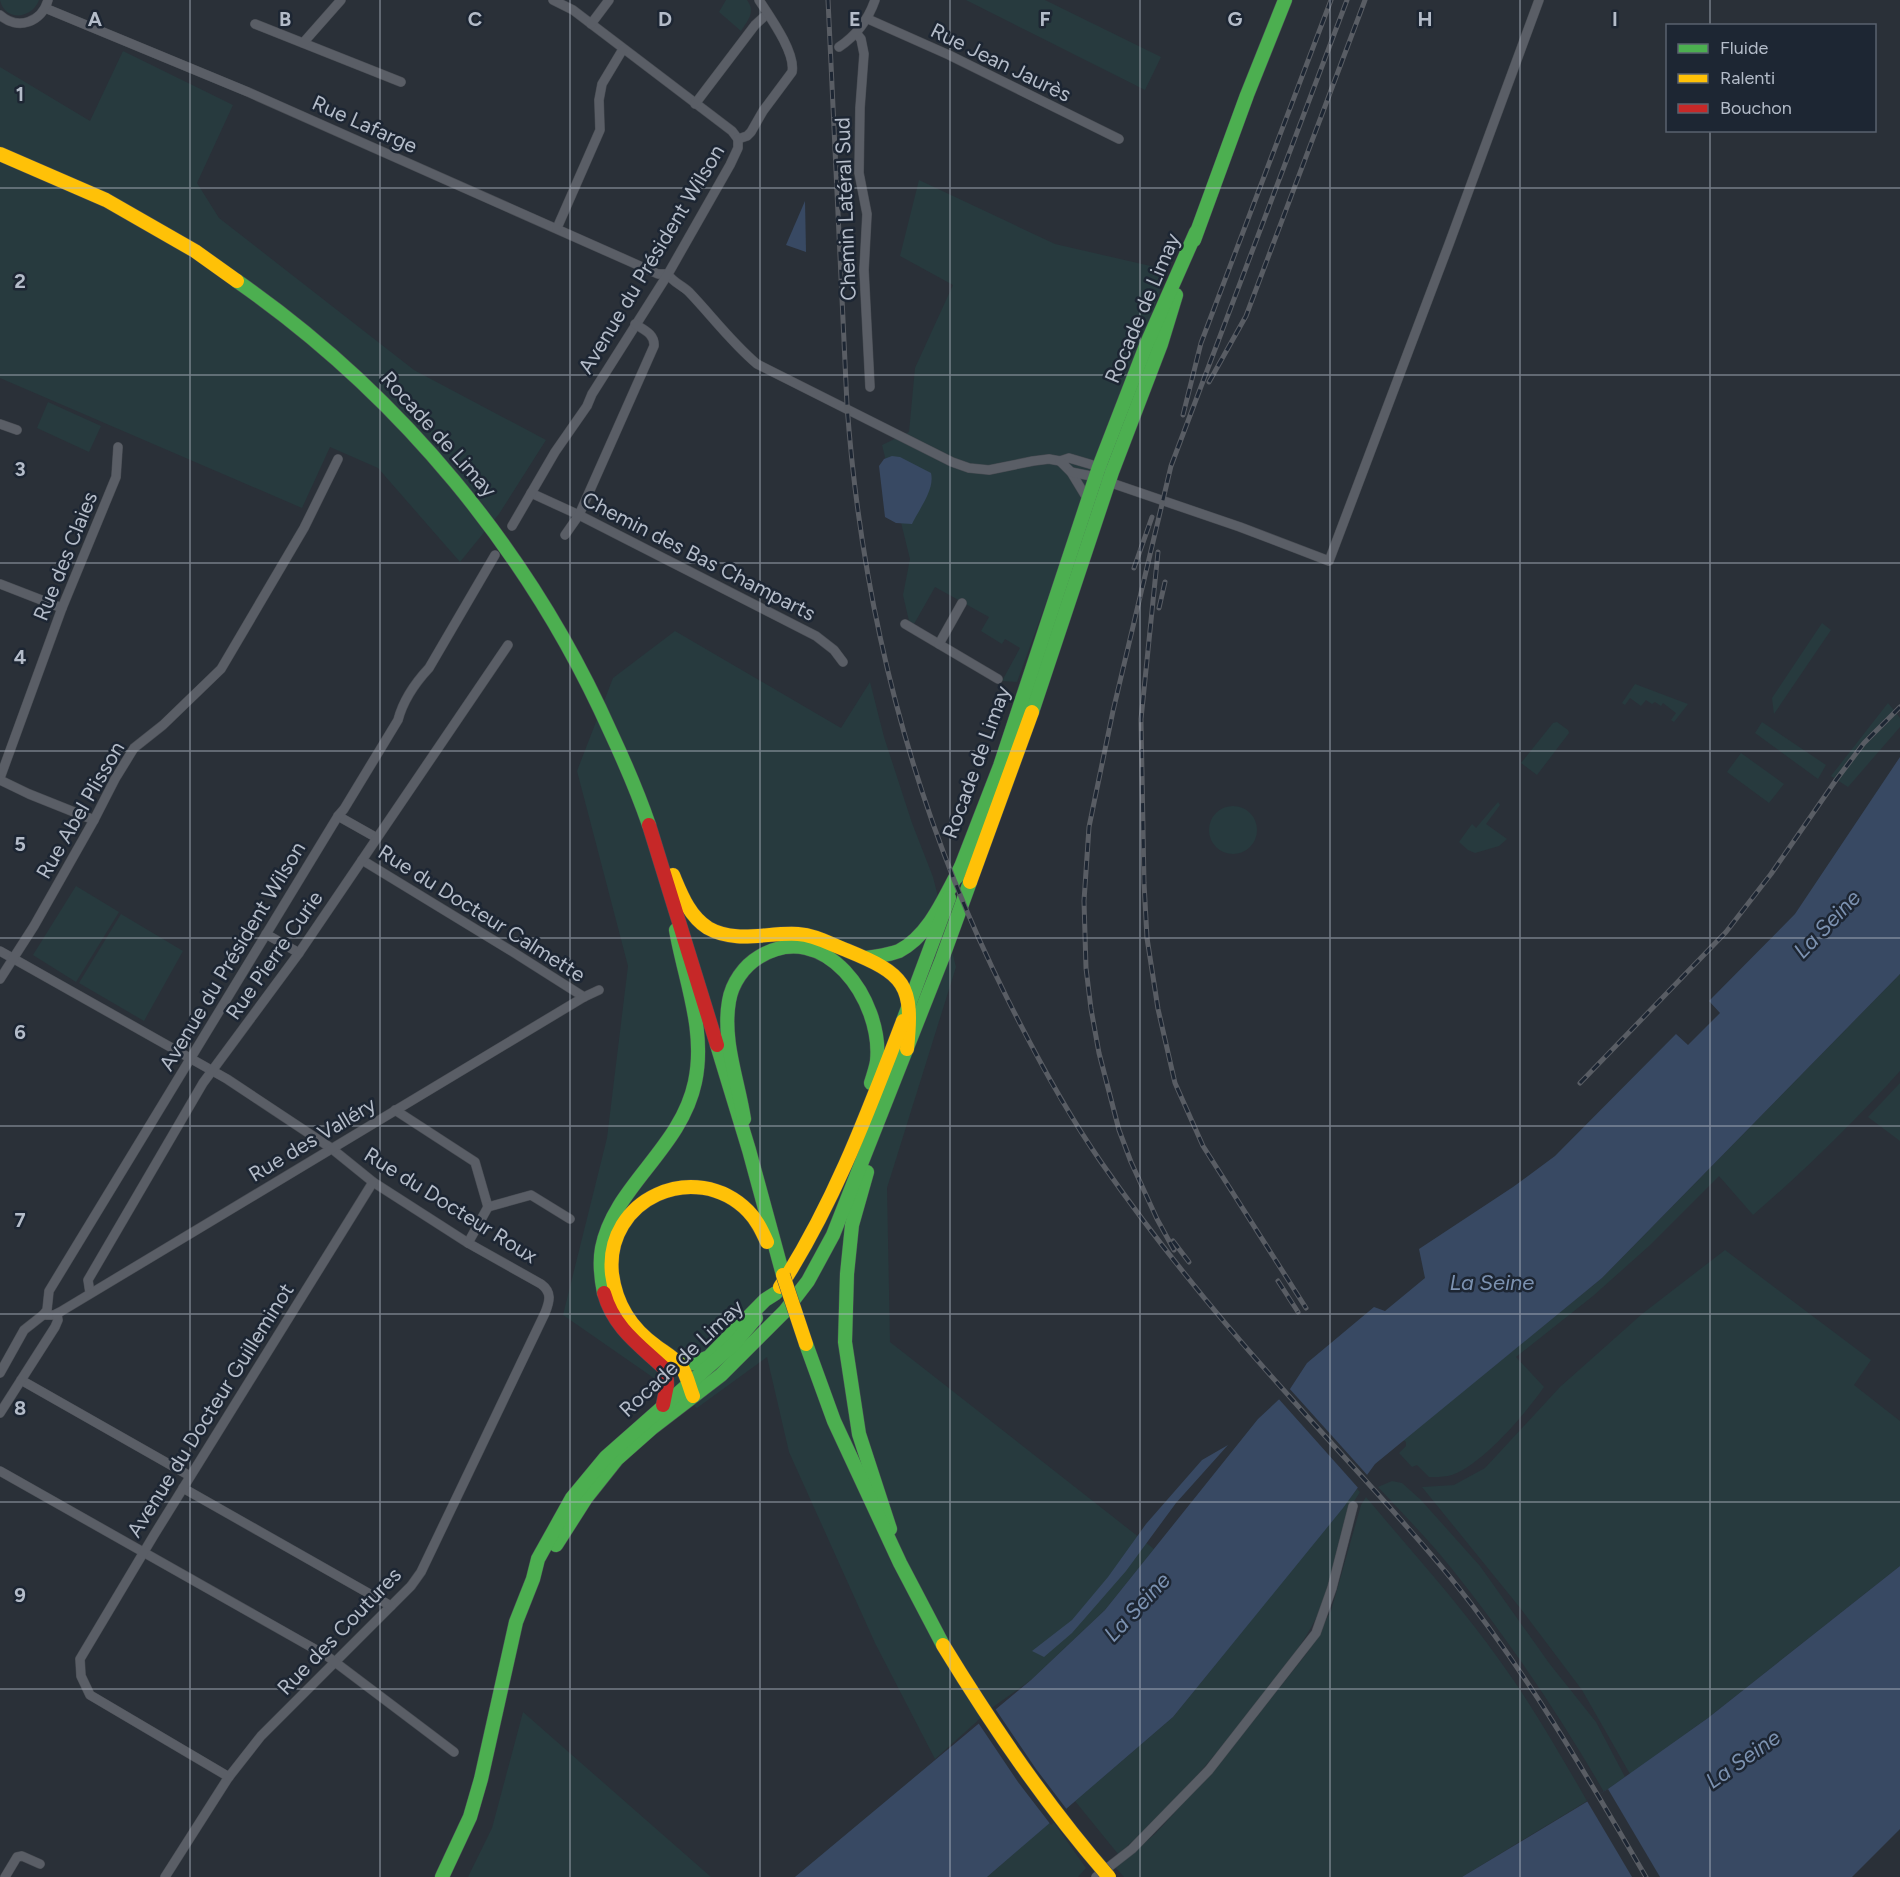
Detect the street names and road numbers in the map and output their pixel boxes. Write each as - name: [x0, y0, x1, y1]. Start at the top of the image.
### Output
- street label: Rue Jean Jaurès: [927, 17, 1075, 107]
- street label: Rue Lafarge: [309, 90, 421, 158]
- street label: Chemin Latéral Sud: [829, 117, 861, 301]
- street label: Avenue du Président Wilson: [573, 140, 729, 378]
- street label: Rocade de Limay: [1099, 229, 1185, 387]
- street label: Rocade de Limay: [376, 366, 502, 502]
- street label: Chemin des Bas Champarts: [578, 486, 820, 626]
- street label: Rue des Claies: [28, 488, 102, 624]
- street label: Rocade de Limay: [937, 682, 1015, 842]
- street label: Rue Abel Plisson: [31, 737, 129, 883]
- street label: Avenue du Président Wilson: [154, 837, 310, 1075]
- street label: Rue du Docteur Calmette: [374, 839, 590, 987]
- street label: Rue Pierre Curie: [220, 886, 328, 1024]
- street label: Rue des Valléry: [244, 1091, 380, 1187]
- street label: Rue du Docteur Roux: [360, 1142, 542, 1268]
- street label: Avenue du Docteur Guilleminot: [121, 1278, 299, 1542]
- street label: Rocade de Limay: [614, 1294, 748, 1422]
- street label: Rue des Coutures: [272, 1562, 406, 1700]

